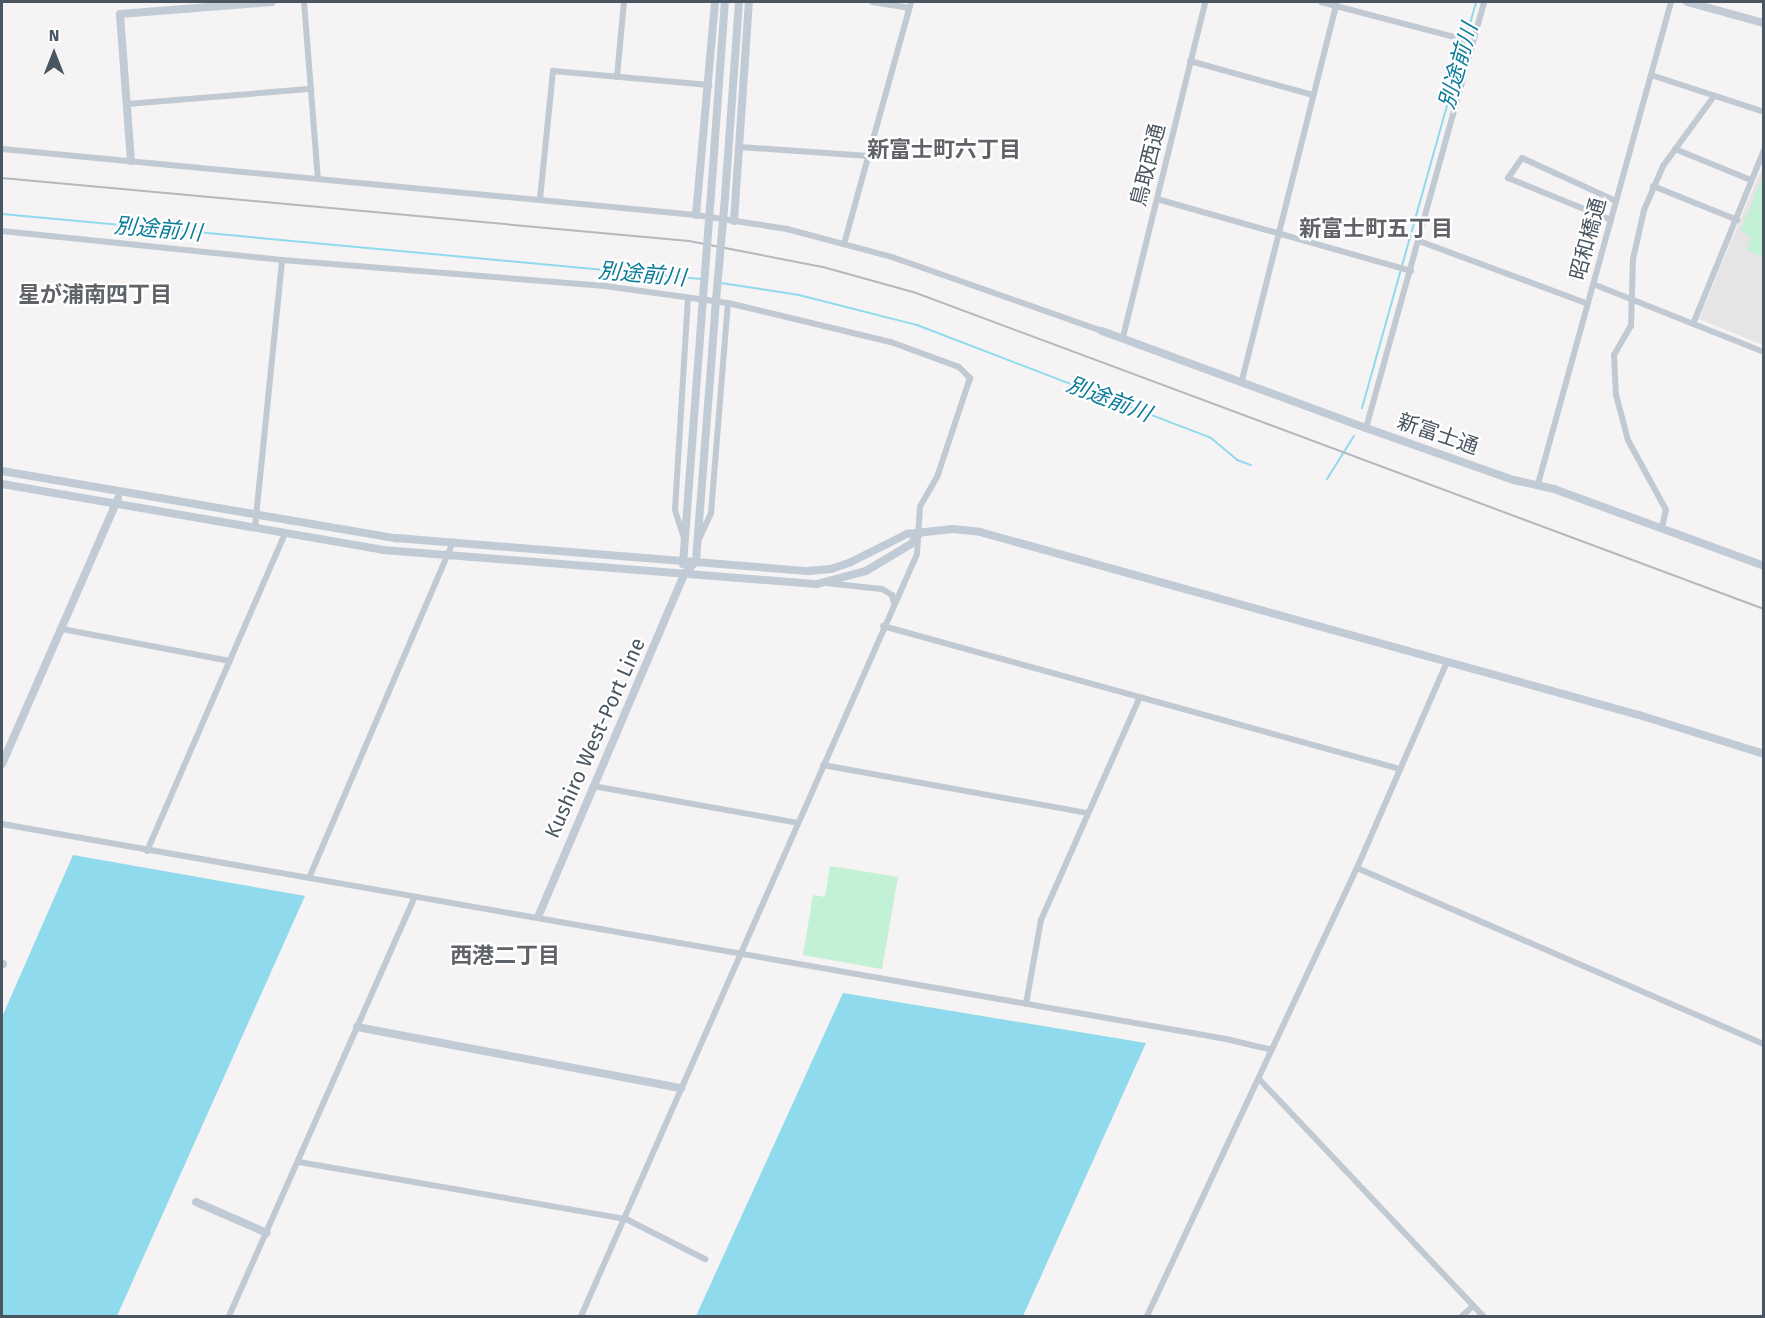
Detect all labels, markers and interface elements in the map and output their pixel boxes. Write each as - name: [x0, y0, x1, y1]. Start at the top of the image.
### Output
- water label: 別途前川: [1433, 20, 1483, 112]
- north arrow: [24, 24, 84, 84]
- text: N: [49, 26, 59, 45]
- street label: 鳥取西通: [1126, 121, 1170, 209]
- district label: 新富士町六丁目: [867, 137, 1021, 163]
- street label: 昭和橋通: [1565, 195, 1611, 283]
- water label: 別途前川: [113, 212, 203, 246]
- district label: 新富士町五丁目: [1299, 216, 1453, 242]
- water label: 別途前川: [597, 257, 687, 291]
- district label: 星が浦南四丁目: [18, 282, 172, 308]
- water label: 別途前川: [1063, 371, 1155, 427]
- street label: 新富士通: [1394, 408, 1482, 460]
- street label: Kushiro West-Port Line: [539, 634, 651, 842]
- district label: 西港二丁目: [450, 943, 560, 969]

